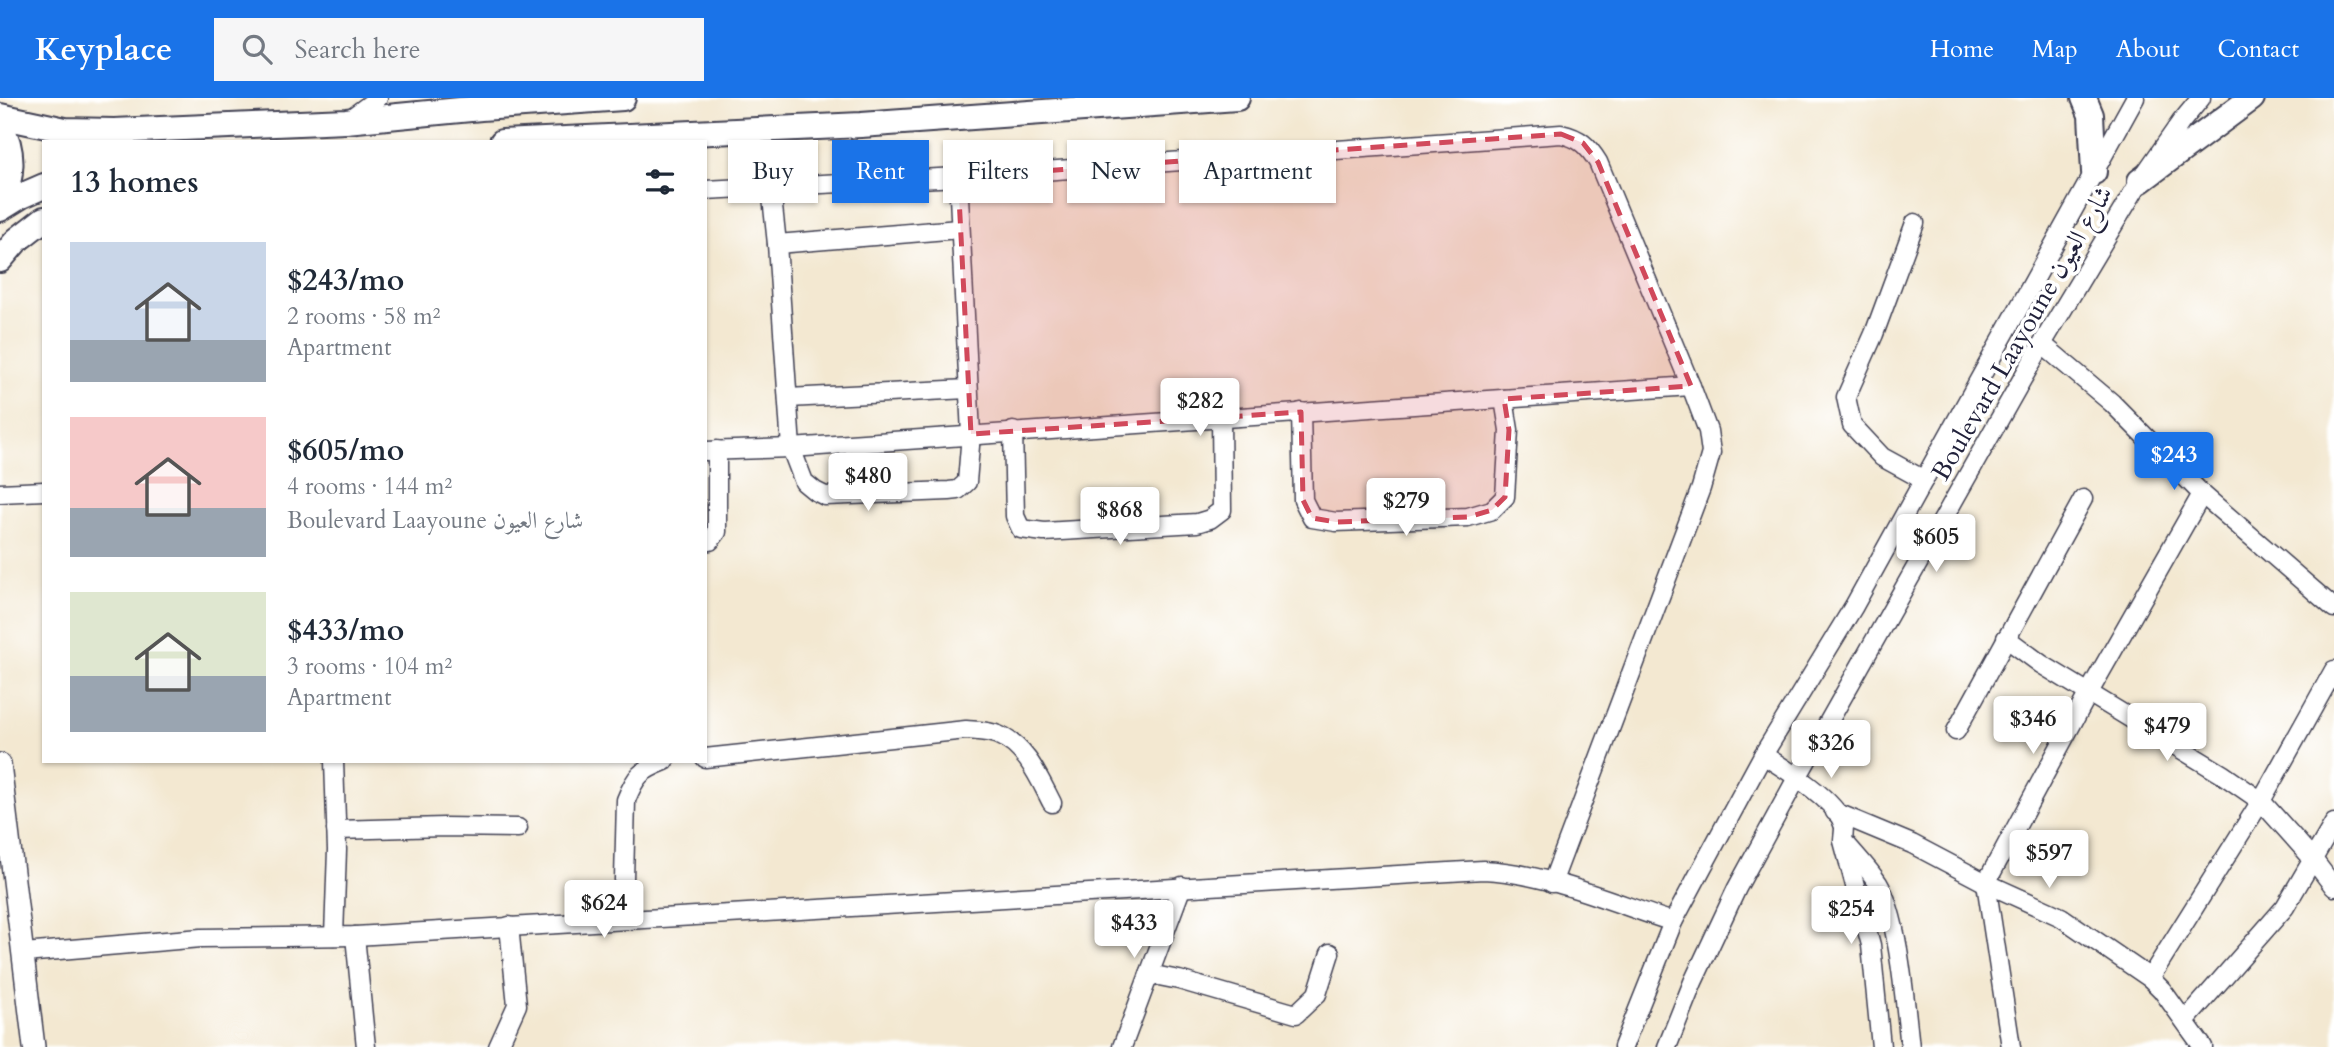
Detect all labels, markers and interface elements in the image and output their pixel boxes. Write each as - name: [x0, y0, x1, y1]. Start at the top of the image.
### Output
- search box: [214, 18, 704, 81]
- text: Keyplace: [35, 27, 172, 72]
- icon: search: [238, 30, 276, 68]
- text: Search here: [294, 32, 420, 67]
- text: Home: [1930, 33, 1994, 66]
- text: Map: [2032, 33, 2078, 66]
- text: About: [2116, 33, 2180, 66]
- text: Contact: [2218, 33, 2299, 66]
- chip: Buy: [728, 140, 818, 203]
- chip: Rent: [832, 140, 929, 203]
- chip: Filters: [943, 140, 1053, 203]
- chip: New: [1067, 140, 1165, 203]
- chip: Apartment: [1179, 140, 1336, 203]
- text: 13 homes: [70, 162, 199, 203]
- icon: filters: [641, 163, 679, 201]
- street label: Boulevard Laayoune شارع العيون: [1923, 179, 2124, 489]
- text: $243/mo: [287, 260, 404, 301]
- icon: home: [126, 270, 210, 354]
- text: 2 rooms · 58 m²: [287, 301, 440, 332]
- text: Apartment: [287, 332, 391, 363]
- pin: $282: [1159, 378, 1241, 438]
- text: $282: [1176, 385, 1224, 416]
- text: $605/mo: [287, 430, 404, 471]
- pin: $243: [2133, 432, 2215, 492]
- text: $243: [2150, 439, 2198, 470]
- icon: home: [126, 445, 210, 529]
- pin: $480: [827, 454, 909, 513]
- text: $480: [844, 460, 892, 491]
- text: 4 rooms · 144 m²: [287, 471, 452, 502]
- pin: $279: [1365, 478, 1447, 538]
- text: $279: [1382, 485, 1430, 516]
- pin: $868: [1079, 488, 1161, 547]
- text: $868: [1096, 494, 1144, 525]
- text: Boulevard Laayoune شارع العيون: [287, 505, 583, 536]
- pin: $605: [1895, 514, 1977, 574]
- text: $605: [1912, 521, 1960, 552]
- text: $433/mo: [287, 610, 404, 651]
- icon: home: [126, 620, 210, 704]
- text: 3 rooms · 104 m²: [287, 651, 452, 682]
- text: Apartment: [287, 682, 391, 713]
- pin: $346: [1992, 696, 2074, 756]
- text: $346: [2009, 703, 2057, 734]
- pin: $479: [2126, 704, 2208, 763]
- text: $479: [2143, 710, 2191, 741]
- pin: $326: [1790, 720, 1872, 780]
- text: $326: [1807, 727, 1855, 758]
- pin: $597: [2008, 830, 2090, 890]
- text: $597: [2025, 837, 2073, 868]
- pin: $624: [563, 880, 645, 940]
- pin: $254: [1810, 886, 1892, 946]
- text: $624: [580, 887, 628, 918]
- text: $254: [1827, 893, 1875, 924]
- pin: $433: [1093, 900, 1175, 960]
- text: $433: [1110, 907, 1158, 938]

